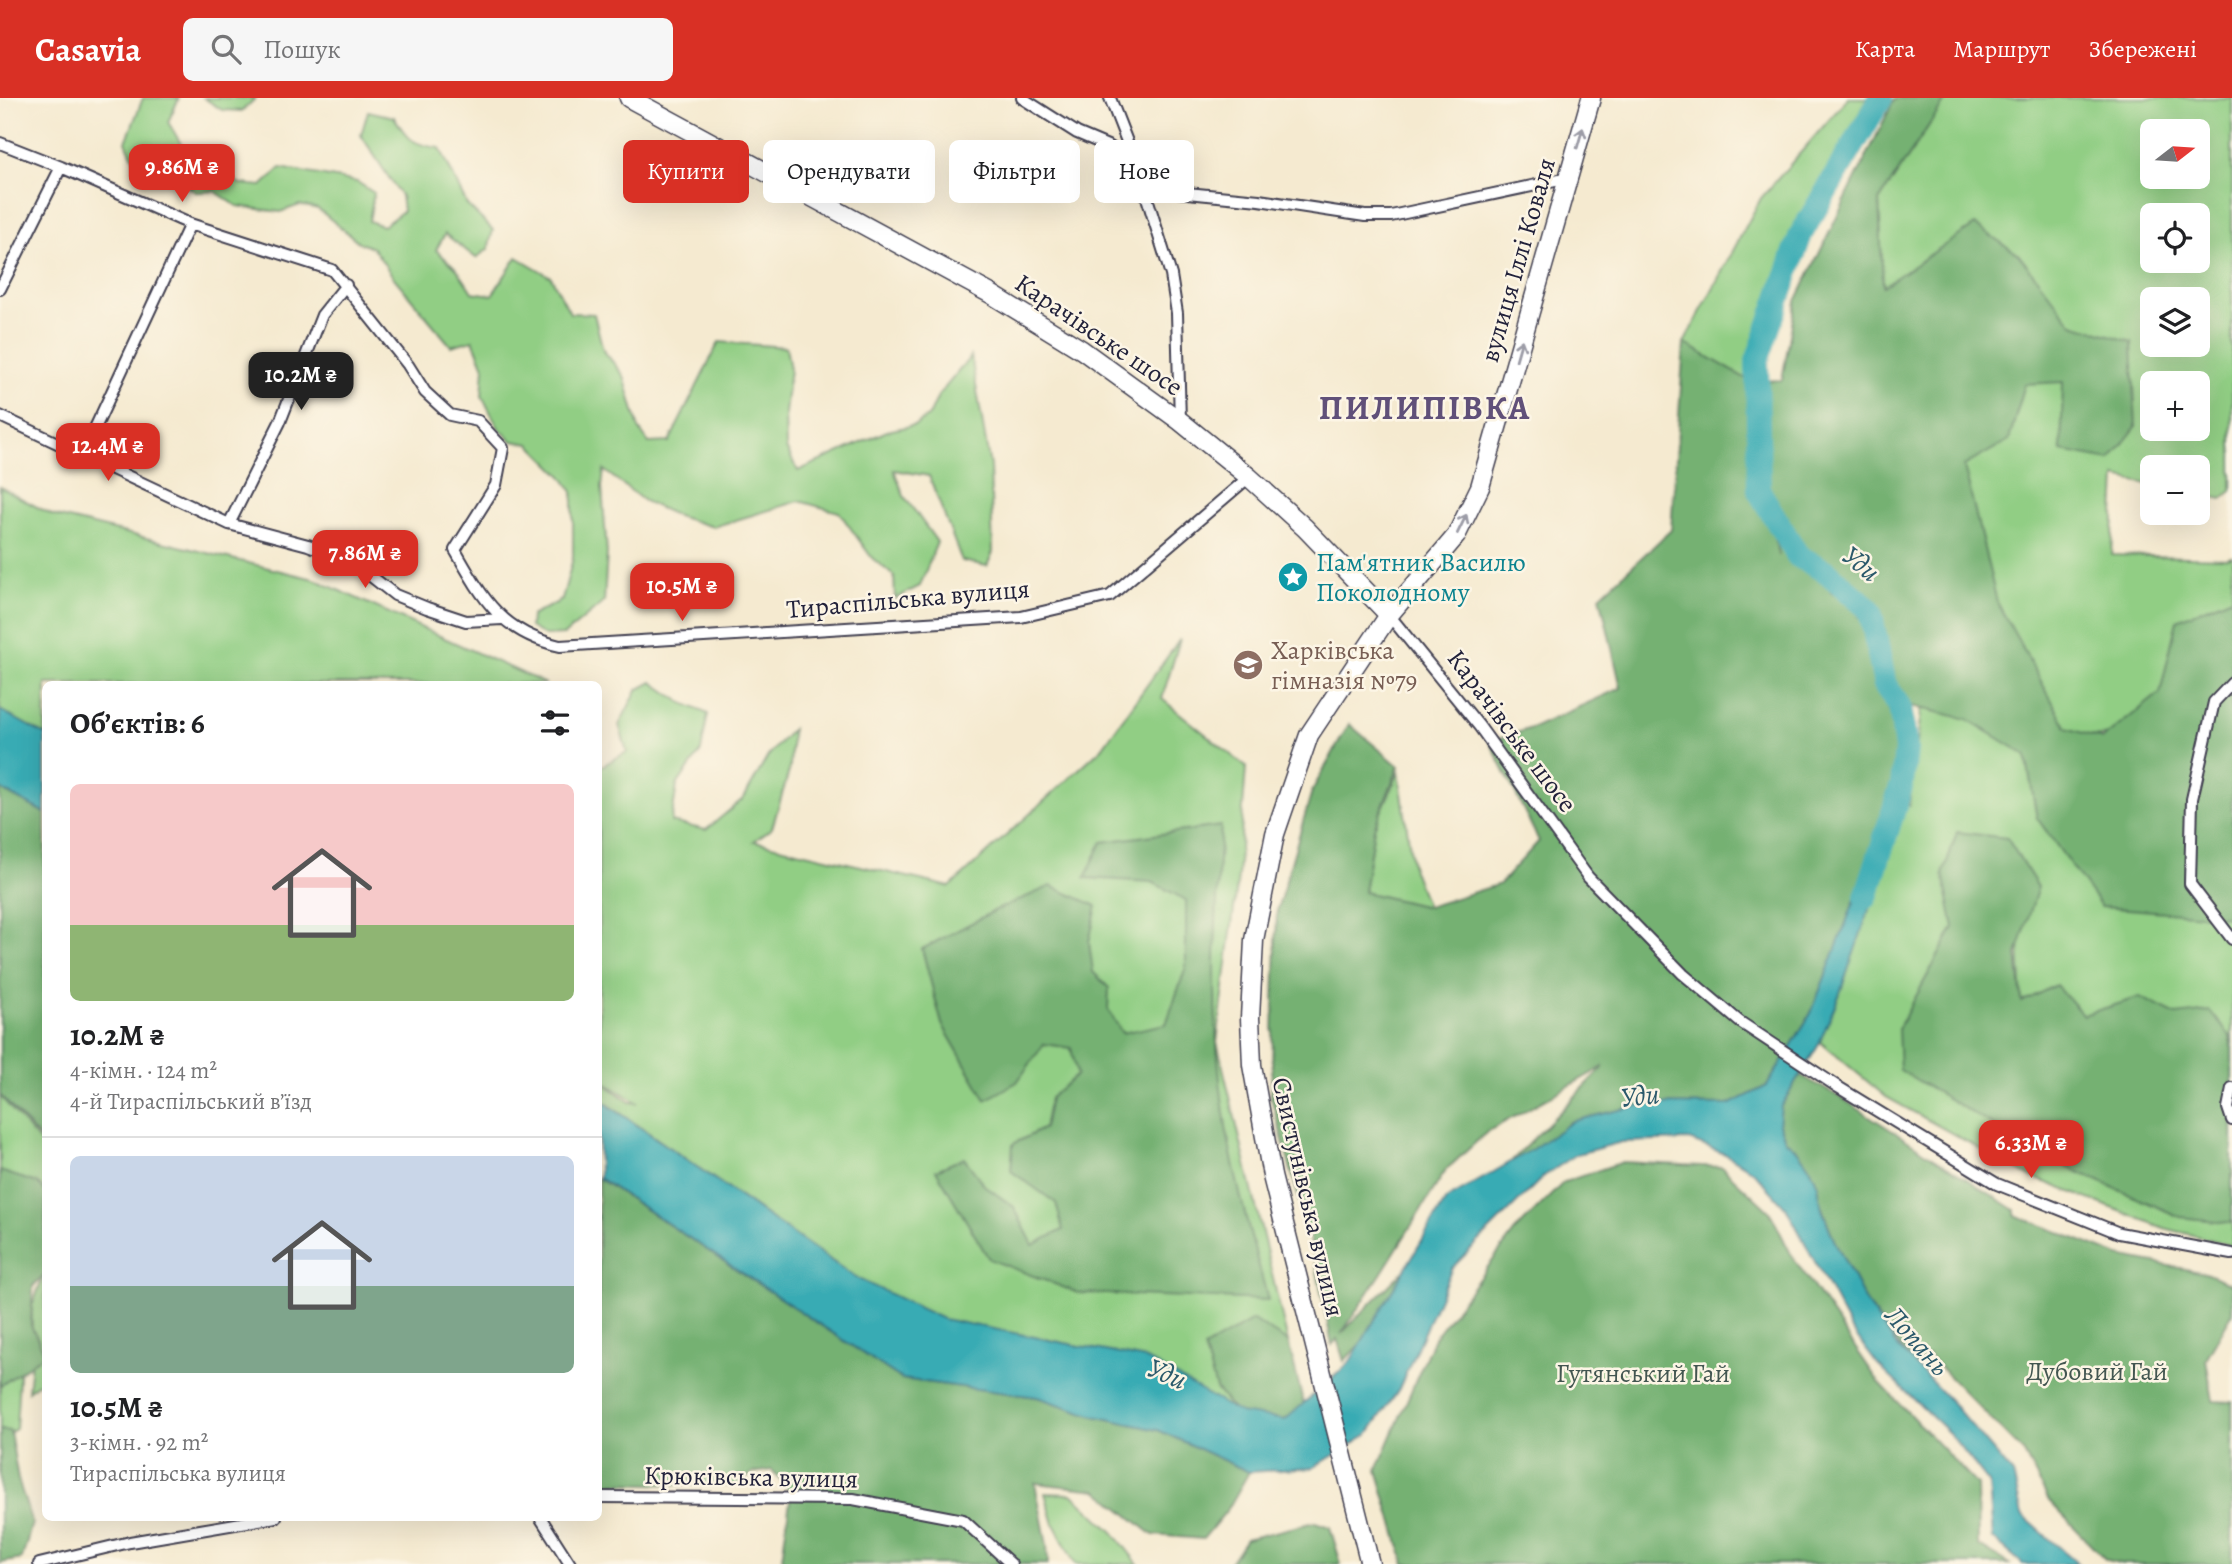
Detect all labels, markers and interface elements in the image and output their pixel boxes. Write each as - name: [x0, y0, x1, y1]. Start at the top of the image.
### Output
- search box: [183, 18, 673, 81]
- text: Casavia: [35, 27, 141, 72]
- icon: search: [207, 30, 245, 68]
- text: Пошук: [263, 32, 341, 67]
- text: Карта: [1855, 33, 1915, 65]
- text: Маршрут: [1953, 33, 2050, 65]
- text: Збережені: [2088, 33, 2197, 65]
- north arrow: [2140, 119, 2210, 189]
- map controls: [2140, 119, 2210, 525]
- one-way arrow: [1575, 127, 1588, 149]
- chip: Купити: [623, 140, 749, 203]
- chip: Орендувати: [763, 140, 935, 203]
- chip: Фільтри: [949, 140, 1080, 203]
- chip: Нове: [1094, 140, 1194, 203]
- pin: 9.86M ₴: [117, 144, 247, 204]
- text: 9.86M ₴: [145, 151, 219, 182]
- street label: вулиця Іллі Коваля: [1472, 154, 1564, 366]
- button: locate: [2140, 203, 2210, 273]
- street label: Карачівське шосе: [1008, 266, 1190, 404]
- button: layers: [2140, 287, 2210, 357]
- one-way arrow: [1514, 340, 1527, 362]
- pin: 10.2M ₴: [236, 352, 366, 412]
- text: 10.2M ₴: [265, 359, 337, 390]
- button: +: [2140, 371, 2210, 441]
- district label: ПИЛИПІВКА: [1319, 385, 1531, 430]
- pin: 12.4M ₴: [43, 424, 173, 483]
- text: 12.4M ₴: [72, 430, 144, 461]
- button: −: [2140, 455, 2210, 525]
- one-way arrow: [1456, 514, 1470, 535]
- pin: 7.86M ₴: [300, 531, 430, 590]
- text: 7.86M ₴: [328, 537, 402, 568]
- water label: Уди: [1834, 537, 1888, 591]
- place label: Пам'ятник Василю Поколодному: [1316, 545, 1526, 610]
- place icon: Пам'ятник Василю Поколодному: [1276, 560, 1310, 594]
- pin: 10.5M ₴: [617, 564, 747, 623]
- text: 10.5M ₴: [646, 570, 718, 601]
- street label: Тираспільська вулиця: [785, 571, 1031, 627]
- place label: Харківська гімназія №79: [1271, 633, 1417, 698]
- street label: Карачівське шосе: [1439, 642, 1585, 820]
- school or university icon: Харківська гімназія №79: [1231, 648, 1265, 682]
- text: Об’єктів: 6: [70, 703, 205, 743]
- icon: filters: [536, 704, 574, 742]
- icon: home: [259, 830, 385, 956]
- text: 10.2M ₴: [70, 1015, 165, 1055]
- text: 4-кімн. · 124 m²: [70, 1055, 217, 1086]
- street label: Свистунівська вулиця: [1263, 1074, 1353, 1320]
- water label: Уди: [1619, 1075, 1661, 1117]
- text: 4-й Тираспільський в’їзд: [70, 1086, 312, 1117]
- pin: 6.33M ₴: [1966, 1121, 2096, 1180]
- text: 6.33M ₴: [1995, 1127, 2067, 1158]
- icon: home: [259, 1202, 385, 1328]
- water label: Лопань: [1875, 1297, 1958, 1385]
- water label: Уди: [1142, 1349, 1192, 1399]
- park label: Дубовий Гай: [2026, 1354, 2168, 1389]
- park label: Гутянський Гай: [1556, 1356, 1730, 1391]
- text: 10.5M ₴: [70, 1387, 163, 1427]
- text: 3-кімн. · 92 m²: [70, 1427, 208, 1458]
- text: Тираспільська вулиця: [70, 1458, 286, 1489]
- street label: Крюківська вулиця: [644, 1458, 858, 1496]

